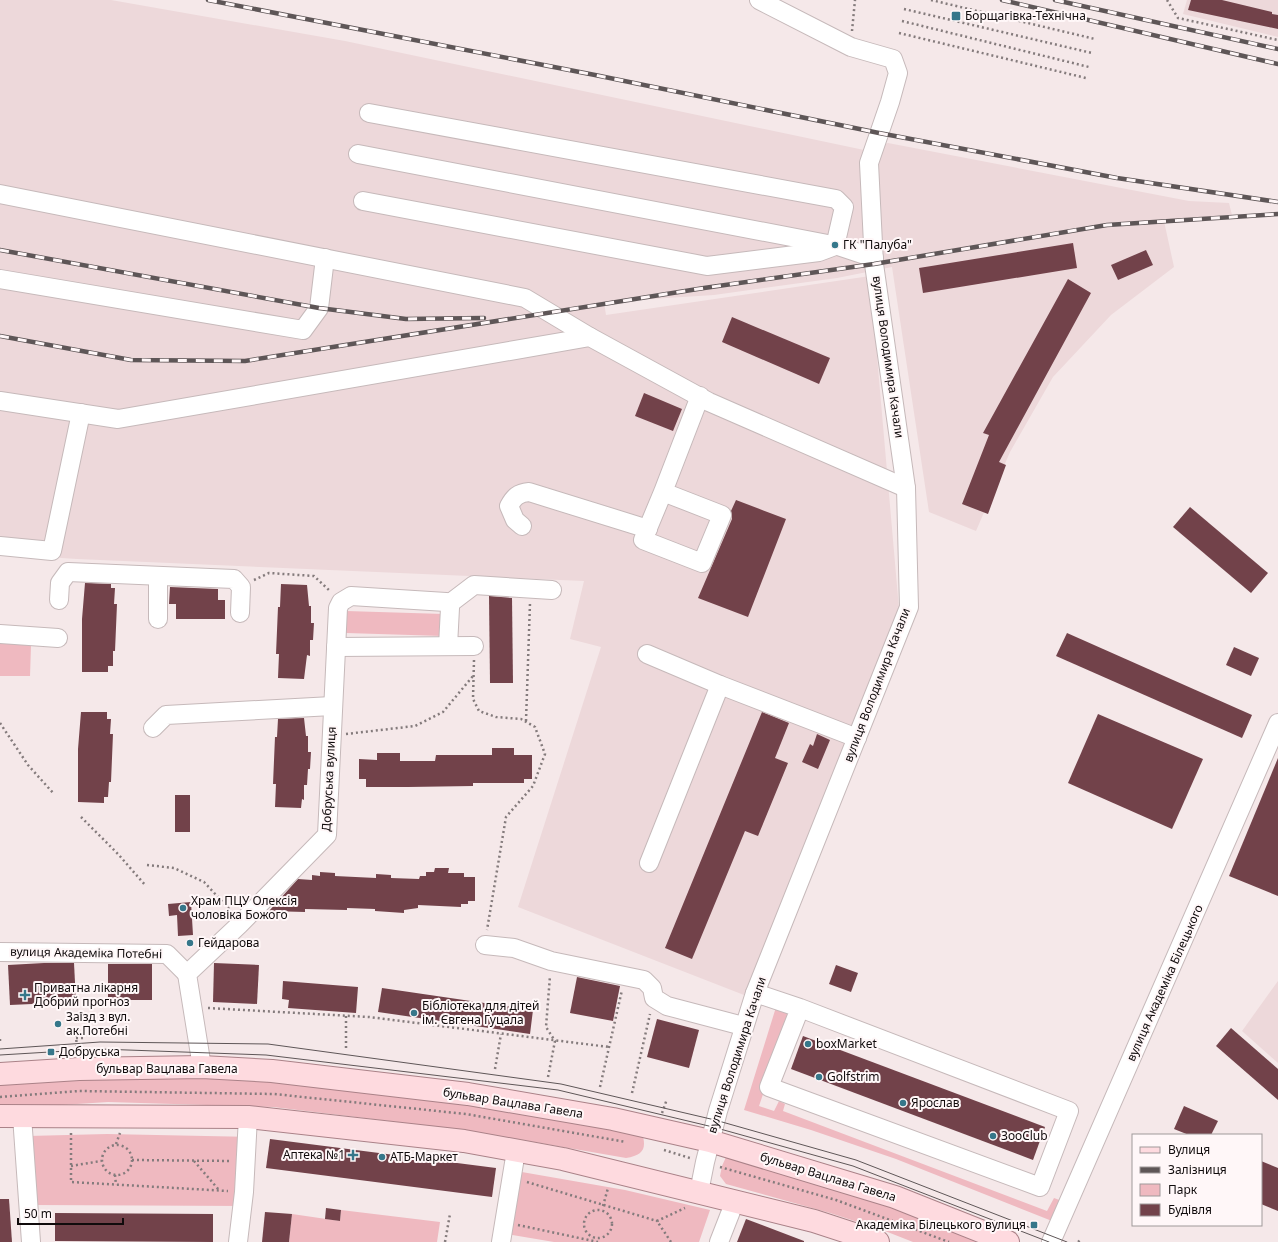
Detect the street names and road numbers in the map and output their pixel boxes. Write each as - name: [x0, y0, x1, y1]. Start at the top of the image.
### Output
- street label: вулиця Володимира Качали: [869, 275, 908, 439]
- street label: вулиця Володимира Качали: [839, 605, 914, 764]
- street label: Добруська вулиця: [317, 726, 340, 832]
- street label: вулиця Академіка Білецького: [1122, 902, 1207, 1064]
- street label: вулиця Академіка Потебні: [10, 943, 162, 962]
- street label: вулиця Володимира Качали: [703, 974, 770, 1135]
- street label: бульвар Вацлава Гавела: [96, 1060, 238, 1077]
- street label: бульвар Вацлава Гавела: [442, 1083, 584, 1122]
- street label: бульвар Вацлава Гавела: [758, 1148, 898, 1205]

